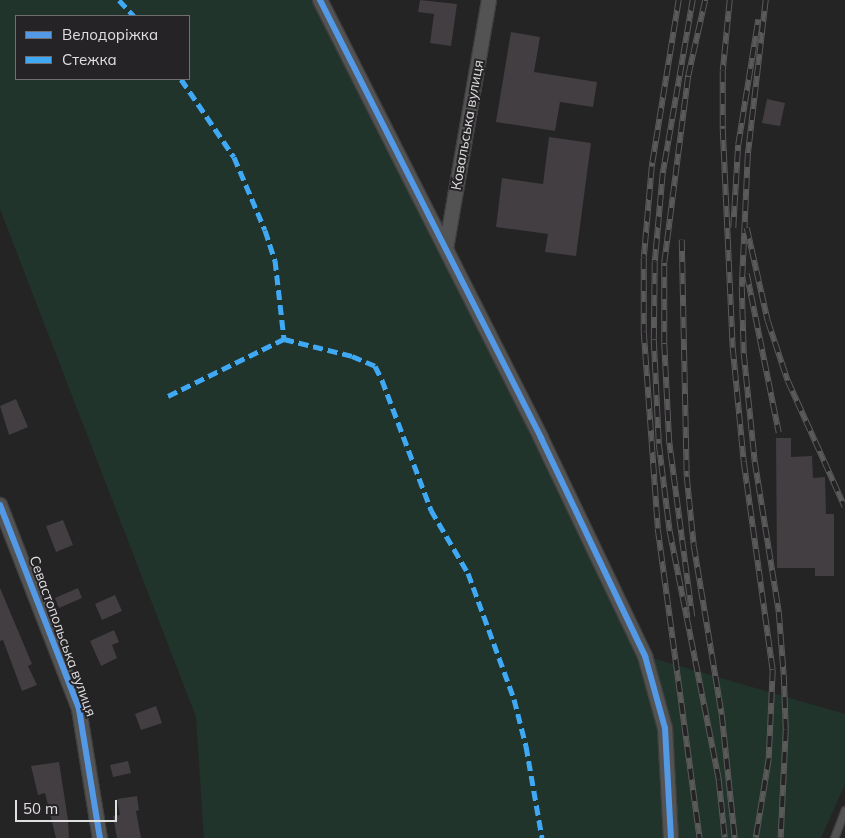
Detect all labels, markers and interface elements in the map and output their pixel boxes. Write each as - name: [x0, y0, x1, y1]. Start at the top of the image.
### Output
- legend: [15, 15, 190, 80]
- text: Велодоріжка: [62, 25, 158, 44]
- text: Стежка: [62, 50, 117, 69]
- street label: Ковальська вулиця: [447, 59, 487, 191]
- street label: Севастопольська вулиця: [26, 553, 100, 719]
- scale bar: [18, 790, 120, 822]
- text: 50 m: [23, 799, 58, 818]

